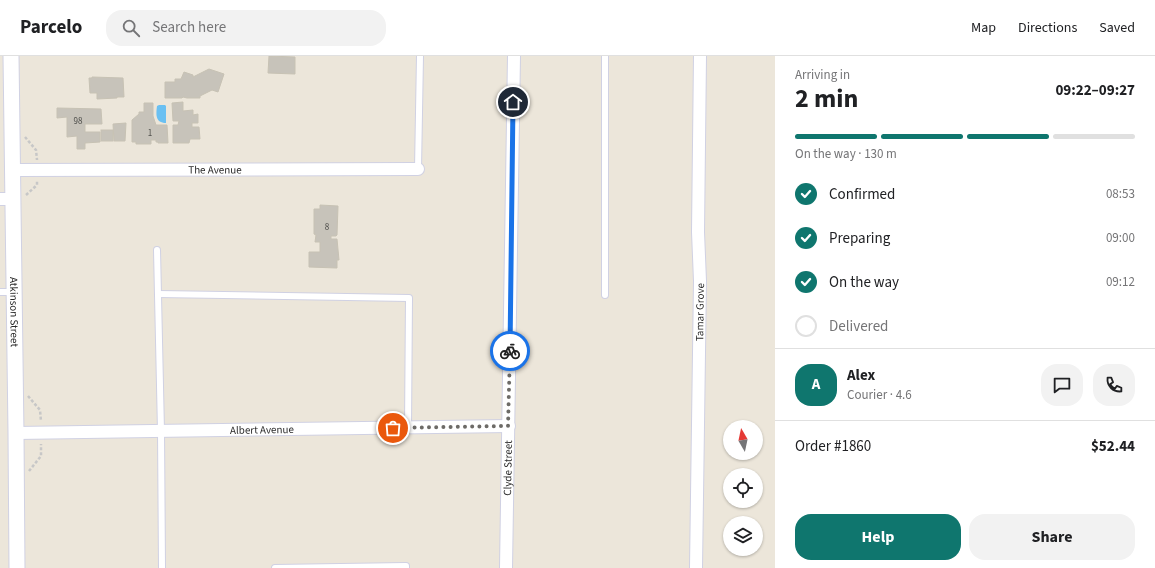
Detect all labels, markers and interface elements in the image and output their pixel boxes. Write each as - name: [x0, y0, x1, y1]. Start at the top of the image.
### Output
- search box: [106, 10, 386, 46]
- text: Parcelo: [20, 14, 82, 41]
- icon: search: [120, 17, 142, 39]
- text: Search here: [152, 17, 226, 38]
- text: Map: [971, 18, 996, 38]
- text: Directions: [1018, 18, 1077, 38]
- text: Saved: [1099, 18, 1135, 38]
- text: Arriving in: [795, 66, 850, 84]
- text: 2 min: [795, 80, 858, 117]
- text: 09:22–09:27: [1055, 80, 1135, 101]
- pin: [496, 85, 530, 119]
- icon: home: [502, 91, 524, 113]
- house number: 98: [74, 115, 83, 128]
- house number: 1: [148, 127, 152, 140]
- text: On the way · 130 m: [795, 145, 897, 163]
- street label: The Avenue: [188, 162, 242, 178]
- icon: check: [795, 183, 817, 205]
- text: Confirmed: [829, 184, 895, 205]
- text: 08:53: [1106, 185, 1135, 203]
- house number: 8: [325, 221, 330, 234]
- icon: check: [795, 227, 817, 249]
- text: Preparing: [829, 228, 890, 249]
- text: 09:00: [1106, 229, 1135, 247]
- icon: check: [795, 271, 817, 293]
- text: On the way: [829, 272, 899, 293]
- text: 09:12: [1106, 273, 1135, 291]
- street label: Atkinson Street: [6, 277, 22, 347]
- street label: Tamar Grove: [692, 282, 708, 341]
- text: Delivered: [829, 316, 888, 337]
- courier: [490, 331, 530, 371]
- icon: bike: [499, 340, 521, 362]
- button: chat: [1041, 364, 1083, 406]
- button: phone: [1093, 364, 1135, 406]
- text: Alex: [847, 365, 875, 386]
- text: A: [812, 374, 820, 395]
- text: Courier · 4.6: [847, 386, 912, 404]
- pin: [376, 411, 410, 445]
- icon: bag: [382, 417, 404, 439]
- north arrow: [723, 420, 763, 460]
- map controls: [723, 420, 763, 556]
- street label: Albert Avenue: [230, 422, 295, 438]
- text: Order #1860: [795, 436, 871, 457]
- text: $52.44: [1091, 436, 1135, 457]
- street label: Clyde Street: [500, 440, 516, 496]
- button: locate: [723, 468, 763, 508]
- button: Help: [795, 514, 961, 560]
- button: Share: [969, 514, 1135, 560]
- button: layers: [723, 516, 763, 556]

